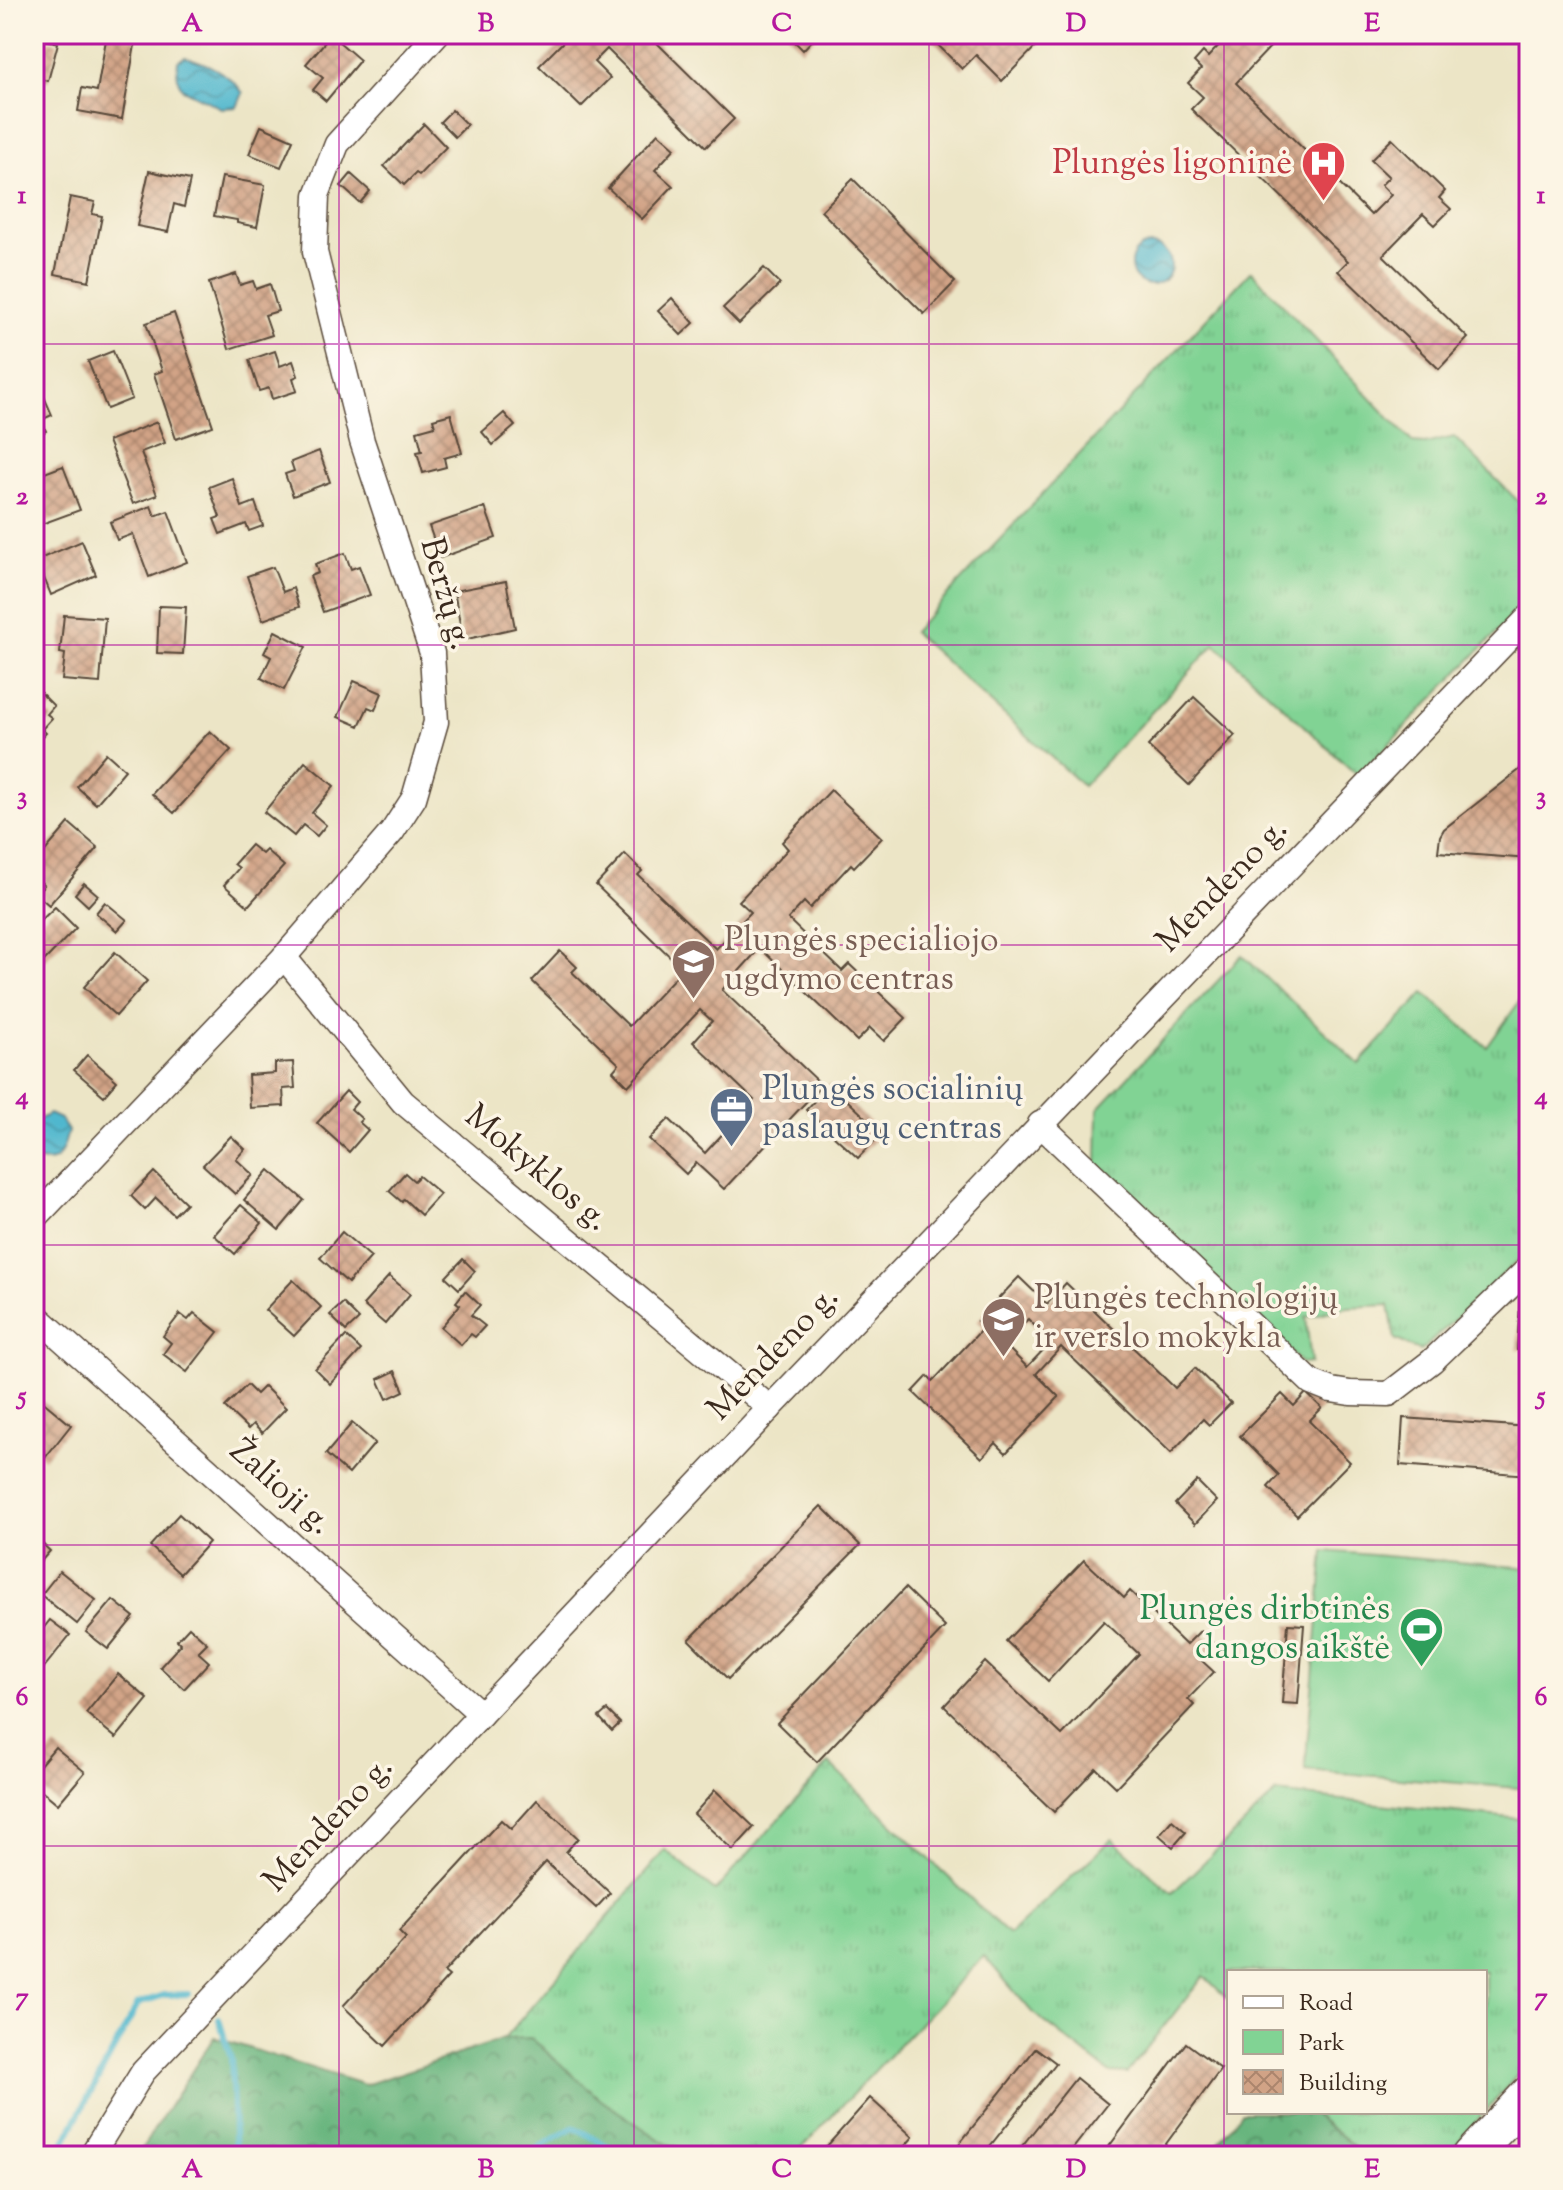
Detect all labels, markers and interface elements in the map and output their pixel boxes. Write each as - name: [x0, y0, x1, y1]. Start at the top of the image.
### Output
- text: A: [181, 6, 203, 43]
- text: B: [478, 6, 495, 43]
- text: C: [772, 6, 792, 43]
- text: D: [1066, 6, 1086, 43]
- text: E: [1364, 6, 1380, 43]
- place label: Plungės ligoninė: [1052, 140, 1292, 189]
- hospital icon: Plungės ligoninė: [1299, 140, 1347, 203]
- text: 1: [18, 178, 27, 215]
- text: 1: [1537, 178, 1546, 215]
- text: 2: [16, 479, 29, 516]
- text: 2: [1535, 479, 1548, 516]
- street label: Beržų g.: [406, 532, 484, 656]
- text: 3: [17, 779, 27, 816]
- text: 3: [1536, 779, 1546, 816]
- street label: Mendeno g.: [1146, 807, 1300, 965]
- place label: Plungės specialiojo ugdymo centras: [724, 917, 999, 1005]
- school or university icon: Plungės specialiojo ugdymo centras: [669, 937, 717, 1000]
- place label: Plungės socialinių paslaugų centras: [762, 1066, 1024, 1154]
- text: 4: [14, 1079, 29, 1116]
- text: 4: [1533, 1079, 1548, 1116]
- office icon: Plungės socialinių paslaugų centras: [707, 1086, 755, 1149]
- street label: Mokyklos g.: [453, 1094, 619, 1244]
- street label: Mendeno g.: [697, 1275, 851, 1433]
- place label: Plungės technologijų ir verslo mokykla: [1034, 1275, 1338, 1363]
- school or university icon: Plungės technologijų ir verslo mokykla: [979, 1295, 1027, 1358]
- text: 5: [16, 1379, 27, 1416]
- text: 5: [1535, 1379, 1546, 1416]
- street label: Žalioji g.: [218, 1428, 342, 1548]
- place label: Plungės dirbtinės dangos aikštė: [1140, 1586, 1390, 1674]
- sports icon: Plungės dirbtinės dangos aikštė: [1397, 1606, 1445, 1669]
- text: 6: [16, 1680, 29, 1717]
- text: 6: [1535, 1680, 1548, 1717]
- street label: Mendeno g.: [252, 1745, 406, 1905]
- legend: [1227, 1970, 1487, 2114]
- text: 7: [15, 1980, 29, 2017]
- text: 7: [1534, 1980, 1548, 2017]
- text: Road: [1299, 1987, 1353, 2021]
- text: Park: [1299, 2027, 1345, 2061]
- text: Building: [1299, 2067, 1388, 2101]
- text: A: [181, 2152, 203, 2189]
- text: B: [478, 2152, 495, 2189]
- text: C: [772, 2152, 792, 2189]
- text: D: [1066, 2152, 1086, 2189]
- text: E: [1364, 2152, 1380, 2189]

